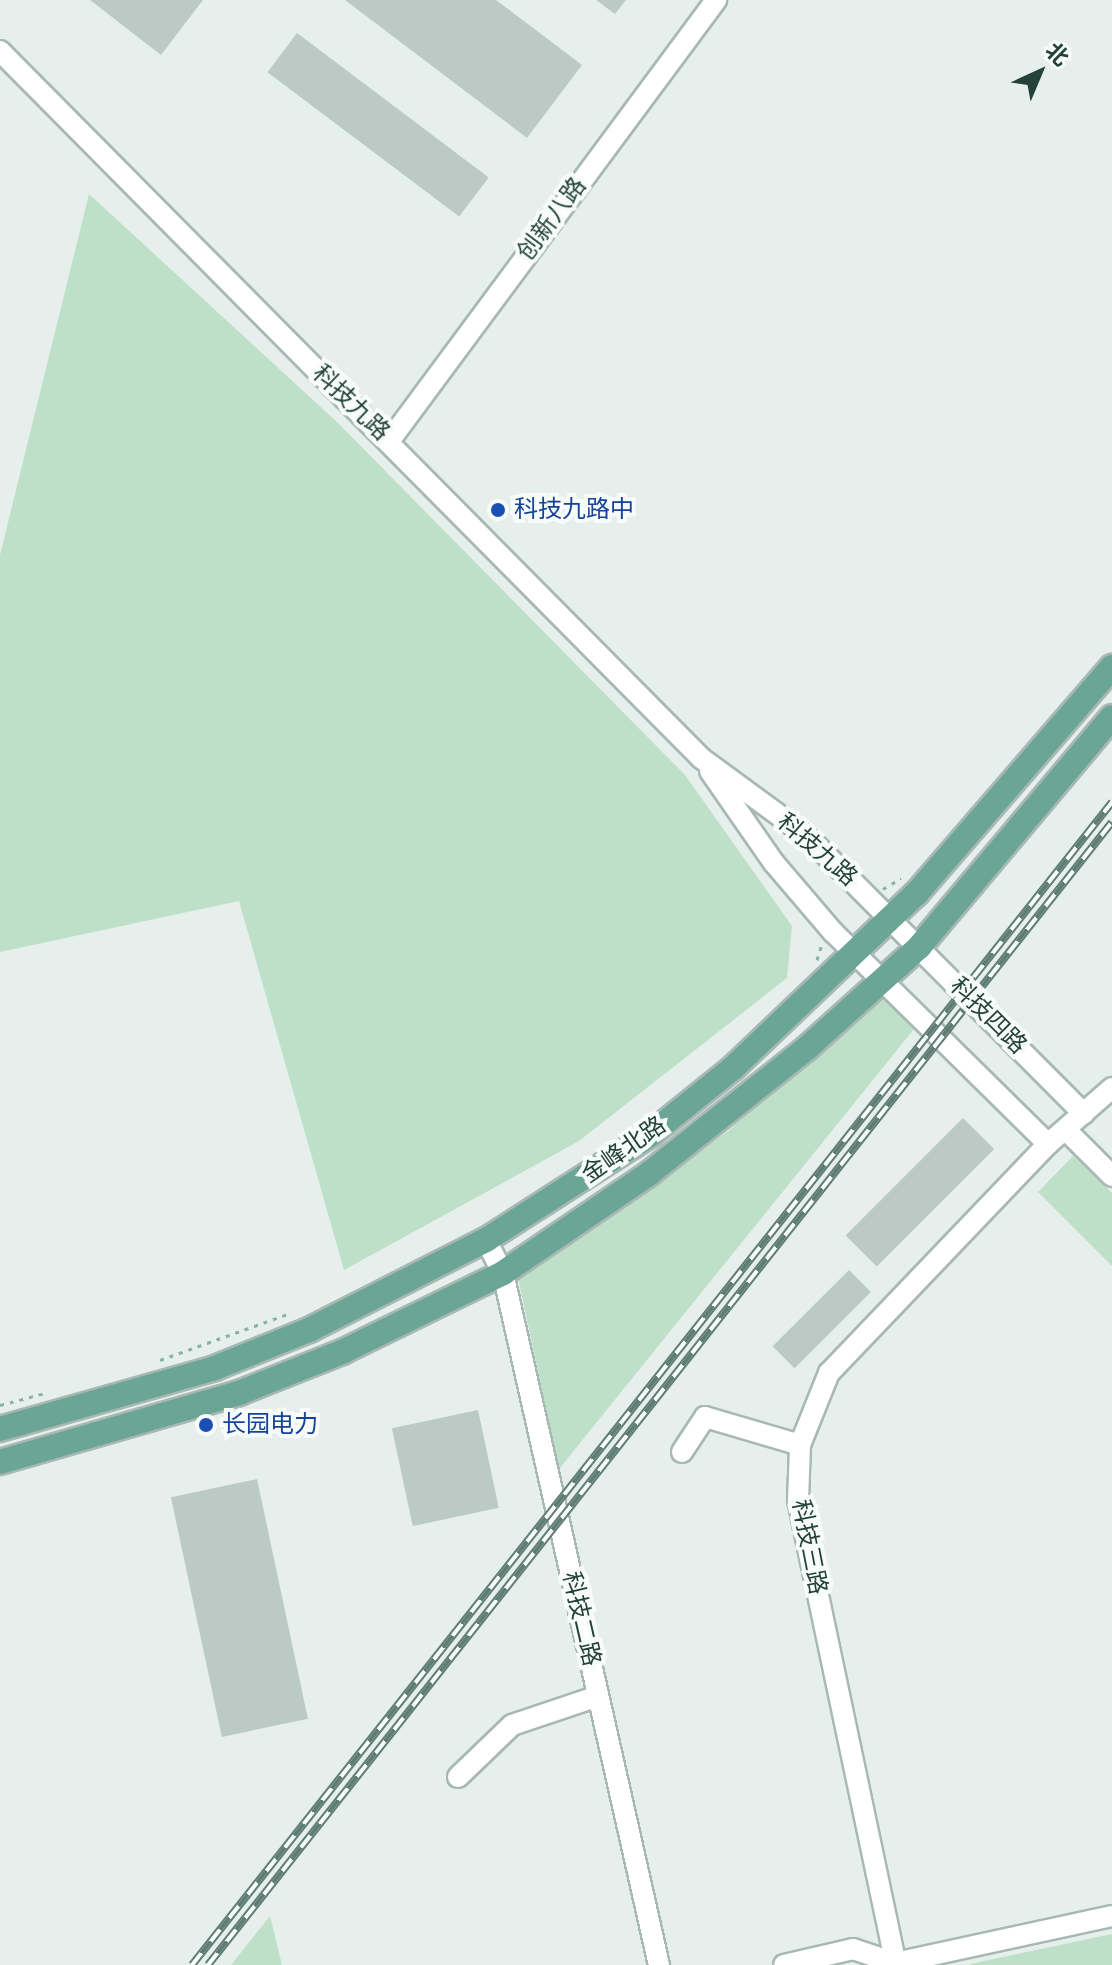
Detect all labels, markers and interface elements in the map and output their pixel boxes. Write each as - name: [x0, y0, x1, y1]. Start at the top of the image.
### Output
- north arrow: [1000, 32, 1080, 112]
- text: 北: [1038, 36, 1075, 73]
- street label: 创新八路: [512, 172, 592, 266]
- street label: 科技九路: [306, 359, 396, 447]
- place label: 科技九路中: [514, 496, 634, 524]
- marker: 科技九路中: [489, 501, 507, 519]
- street label: 科技九路: [771, 808, 863, 892]
- street label: 科技四路: [944, 972, 1032, 1060]
- street label: 金峰北路: [576, 1111, 672, 1189]
- place label: 长园电力: [222, 1411, 318, 1439]
- marker: 长园电力: [197, 1416, 215, 1434]
- street label: 科技三路: [786, 1497, 832, 1597]
- street label: 科技二路: [556, 1569, 606, 1669]

